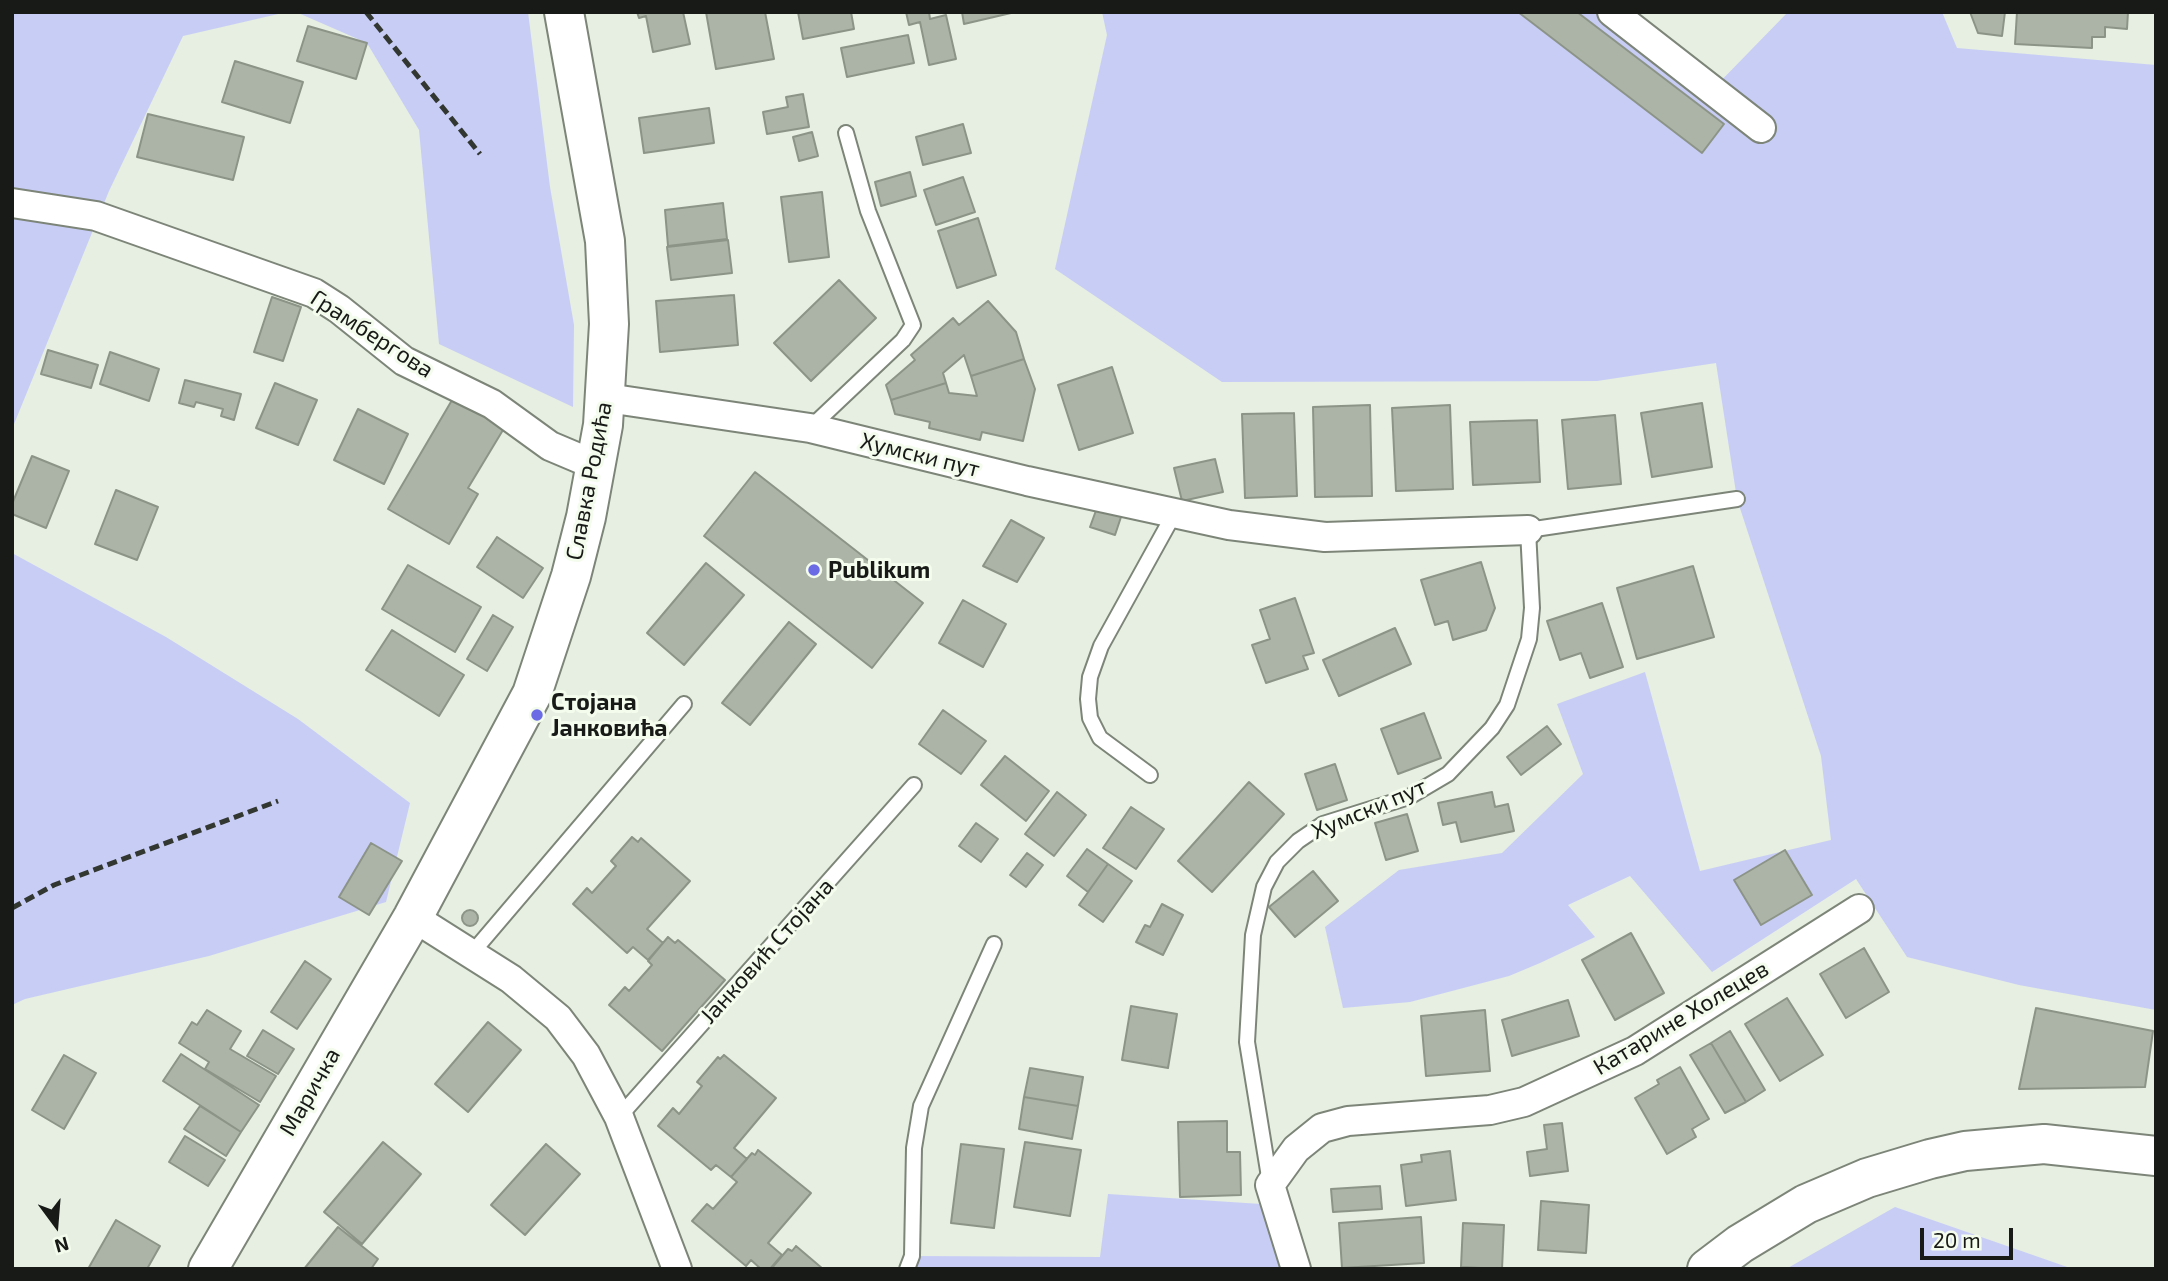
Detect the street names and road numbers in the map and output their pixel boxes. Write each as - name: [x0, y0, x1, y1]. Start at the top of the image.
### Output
- street label: Грамбергова: [305, 284, 439, 384]
- street label: Славка Родића: [560, 399, 618, 563]
- street label: Хумски пут: [857, 427, 983, 483]
- street label: Хумски пут: [1307, 772, 1431, 846]
- street label: Јанковић Стојана: [695, 873, 839, 1029]
- street label: Катарине Холецев: [1589, 955, 1773, 1081]
- street label: Маричка: [274, 1043, 346, 1141]

